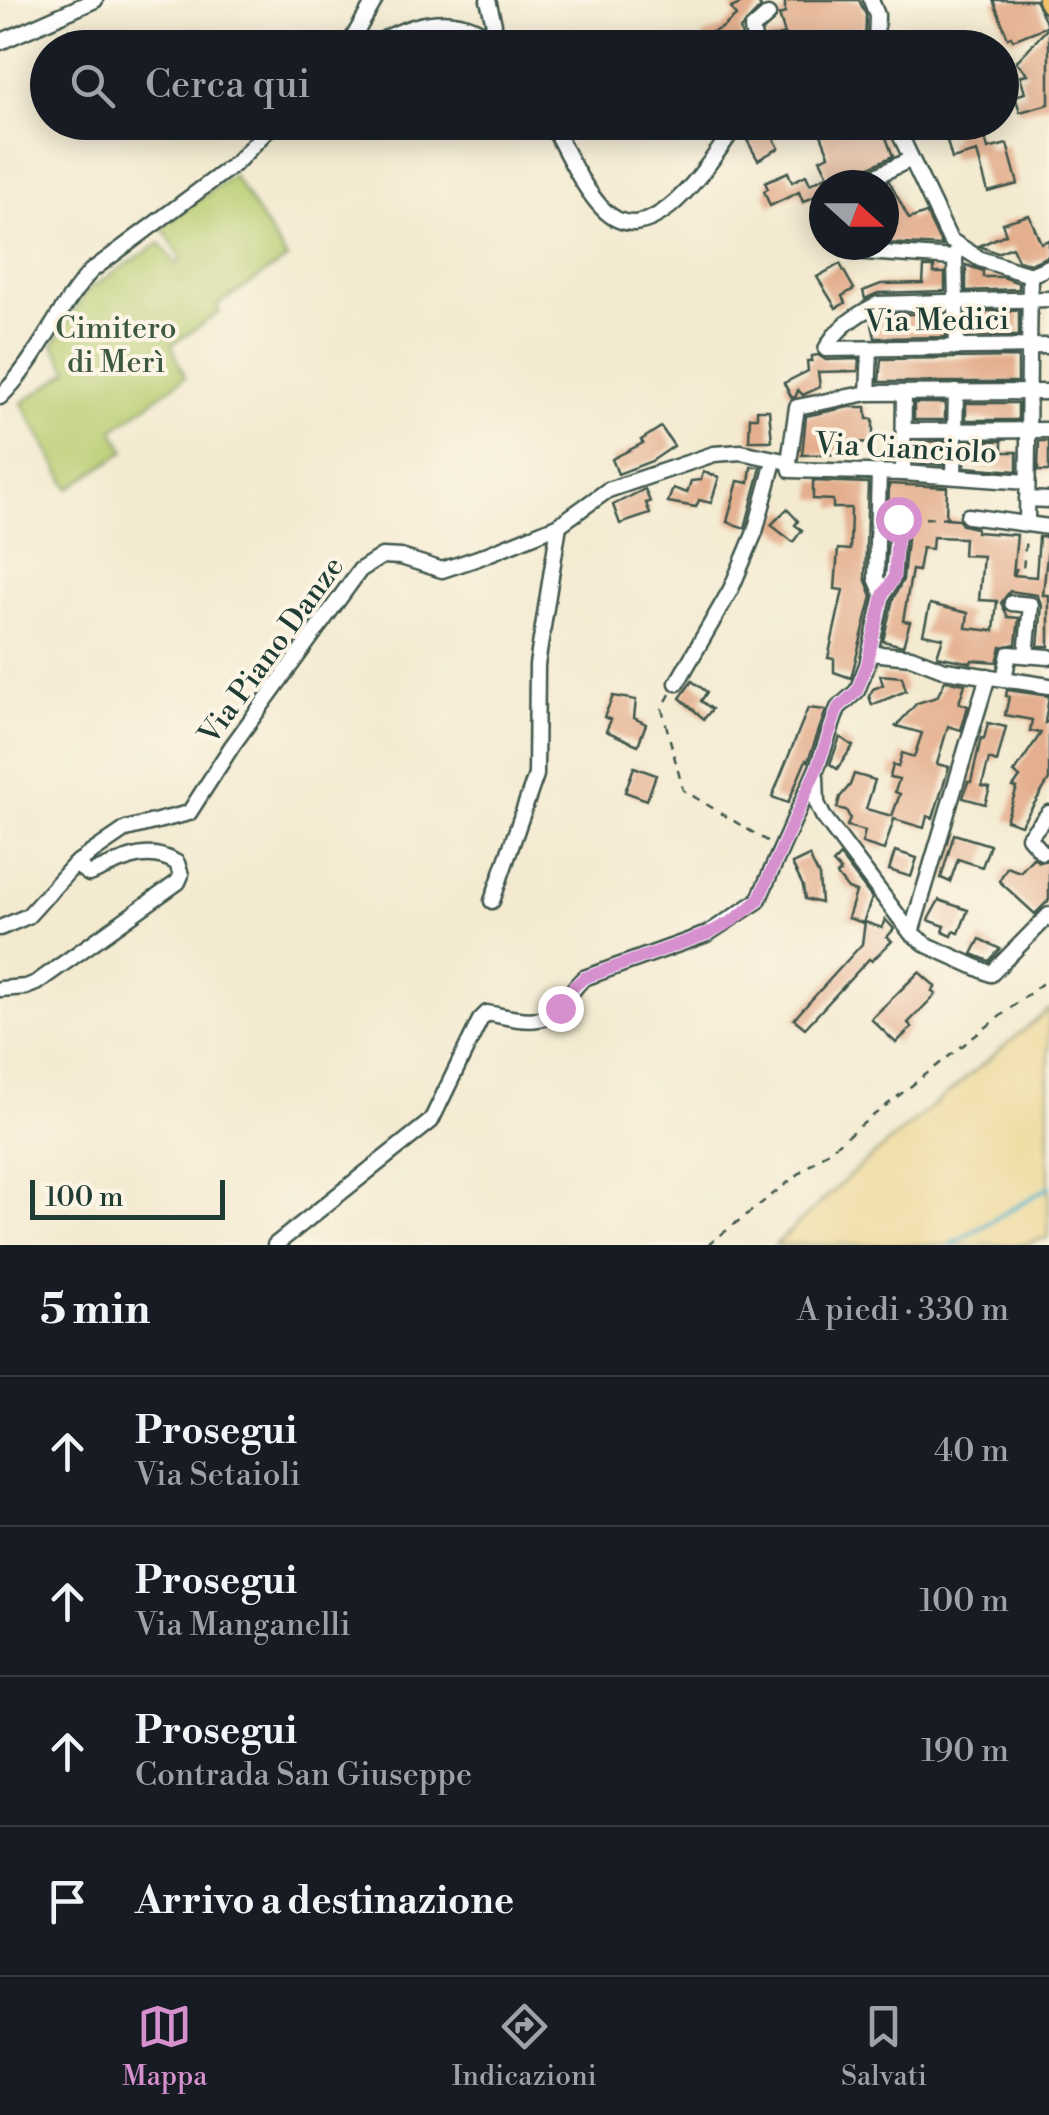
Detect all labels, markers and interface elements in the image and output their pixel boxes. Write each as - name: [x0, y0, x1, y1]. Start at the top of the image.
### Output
- search box: [30, 30, 1019, 140]
- icon: search: [65, 58, 120, 113]
- text: Cerca qui: [145, 62, 310, 109]
- north arrow: [809, 170, 899, 260]
- street label: Via Medici: [863, 301, 1010, 341]
- park label: Cimitero di Merì: [55, 310, 177, 382]
- street label: Via Cianciolo: [813, 425, 998, 473]
- route start: [876, 497, 922, 543]
- street label: Via Piano Danze: [190, 549, 353, 753]
- route end: [538, 986, 584, 1032]
- scale bar: [30, 1175, 225, 1220]
- text: 100 m: [45, 1180, 124, 1215]
- text: 5 min: [40, 1284, 150, 1337]
- text: A piedi · 330 m: [797, 1290, 1009, 1330]
- text: Prosegui: [135, 1408, 297, 1455]
- icon: ahead: [40, 1424, 95, 1479]
- text: 40 m: [934, 1431, 1009, 1471]
- text: Via Setaioli: [135, 1455, 301, 1495]
- text: Prosegui: [135, 1558, 297, 1605]
- icon: ahead: [40, 1574, 95, 1629]
- text: 100 m: [919, 1581, 1009, 1621]
- text: Via Manganelli: [135, 1605, 350, 1645]
- text: Prosegui: [135, 1708, 297, 1755]
- icon: ahead: [40, 1724, 95, 1779]
- text: 190 m: [921, 1731, 1009, 1771]
- text: Contrada San Giuseppe: [135, 1755, 472, 1795]
- icon: arrive: [40, 1874, 95, 1929]
- text: Arrivo a destinazione: [135, 1878, 514, 1925]
- tab: Mappa: [122, 1999, 208, 2094]
- tab: Indicazioni: [452, 1999, 597, 2094]
- tab: Salvati: [841, 1999, 927, 2094]

